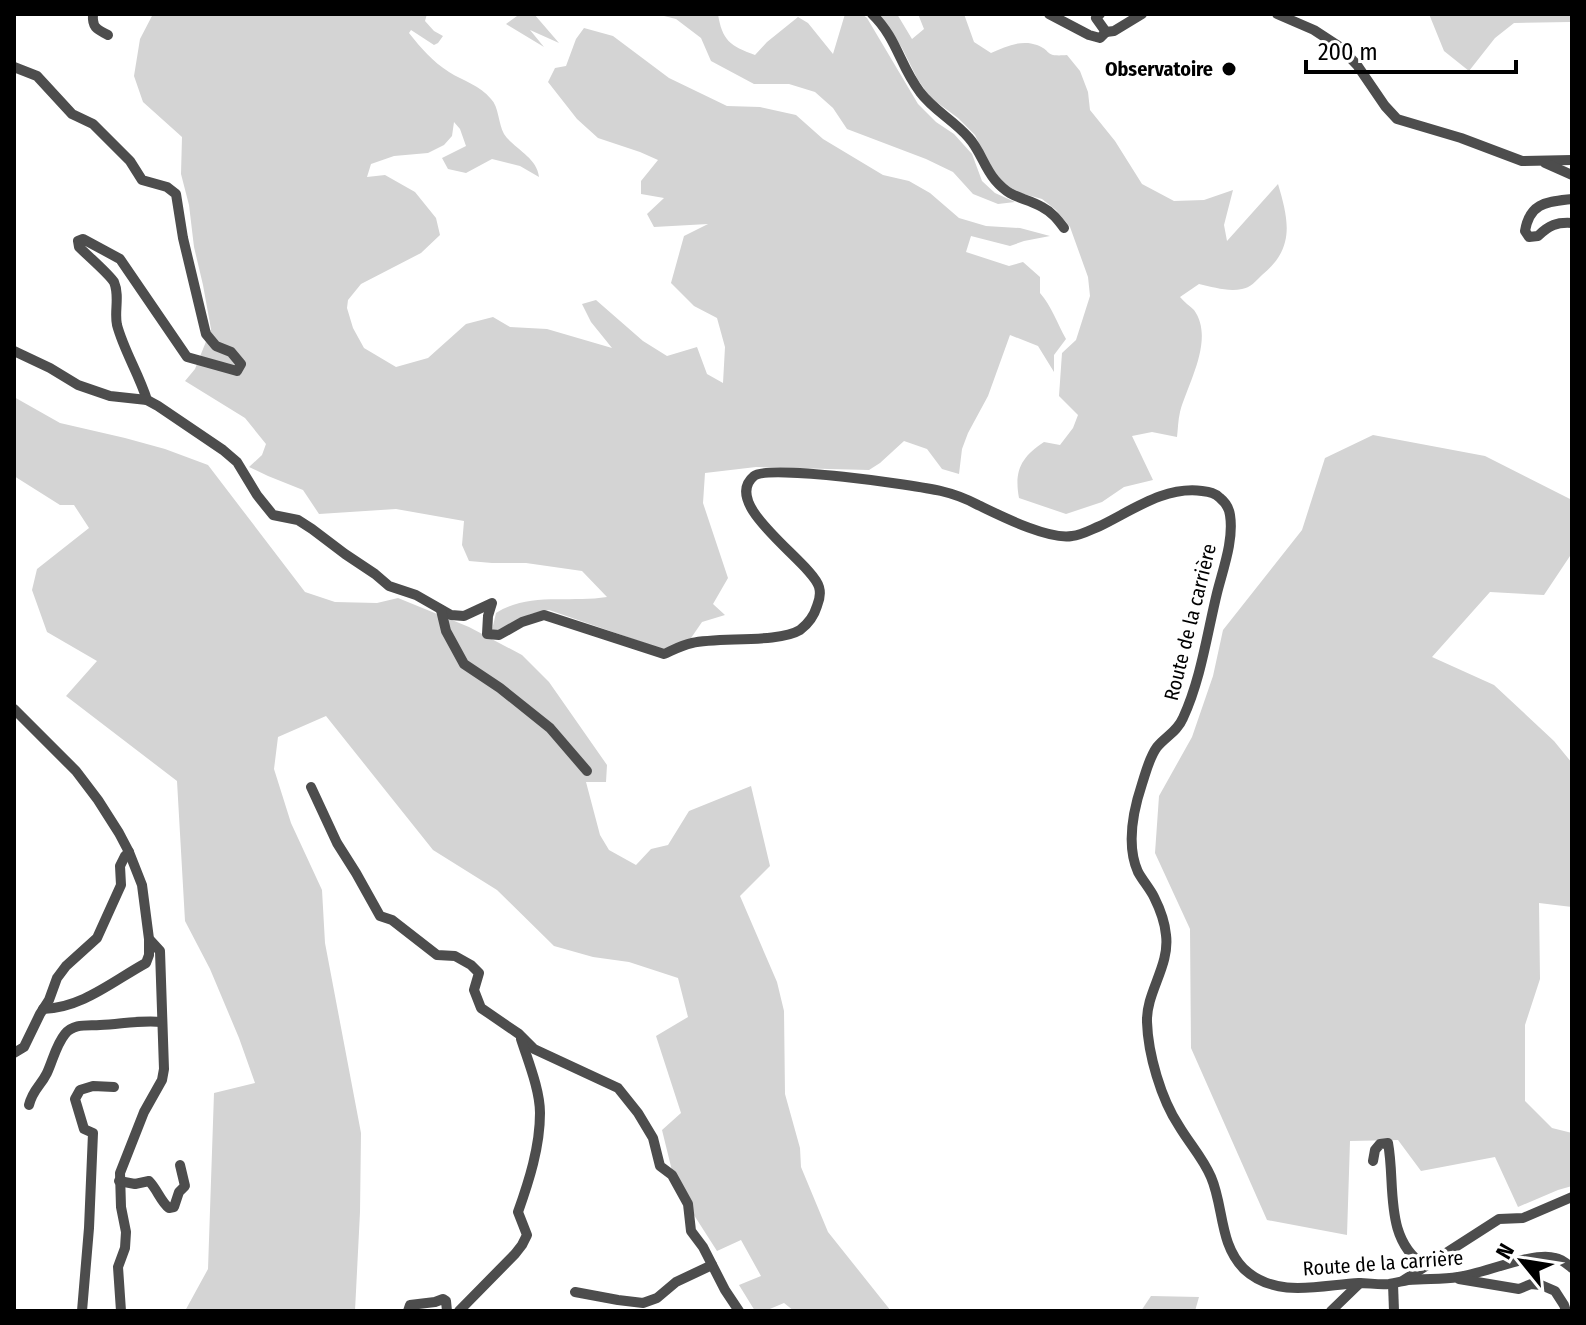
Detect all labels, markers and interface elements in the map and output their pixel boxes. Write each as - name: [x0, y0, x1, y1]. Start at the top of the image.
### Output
- scale bar: [1306, 24, 1516, 74]
- text: 200 m: [1318, 38, 1378, 66]
- place label: Observatoire: [1105, 57, 1213, 81]
- marker: Observatoire: [1220, 60, 1238, 78]
- street label: Route de la carrière: [1159, 541, 1221, 703]
- north arrow: [1482, 1221, 1562, 1301]
- text: N: [1490, 1239, 1520, 1264]
- street label: Route de la carrière: [1302, 1245, 1464, 1281]

